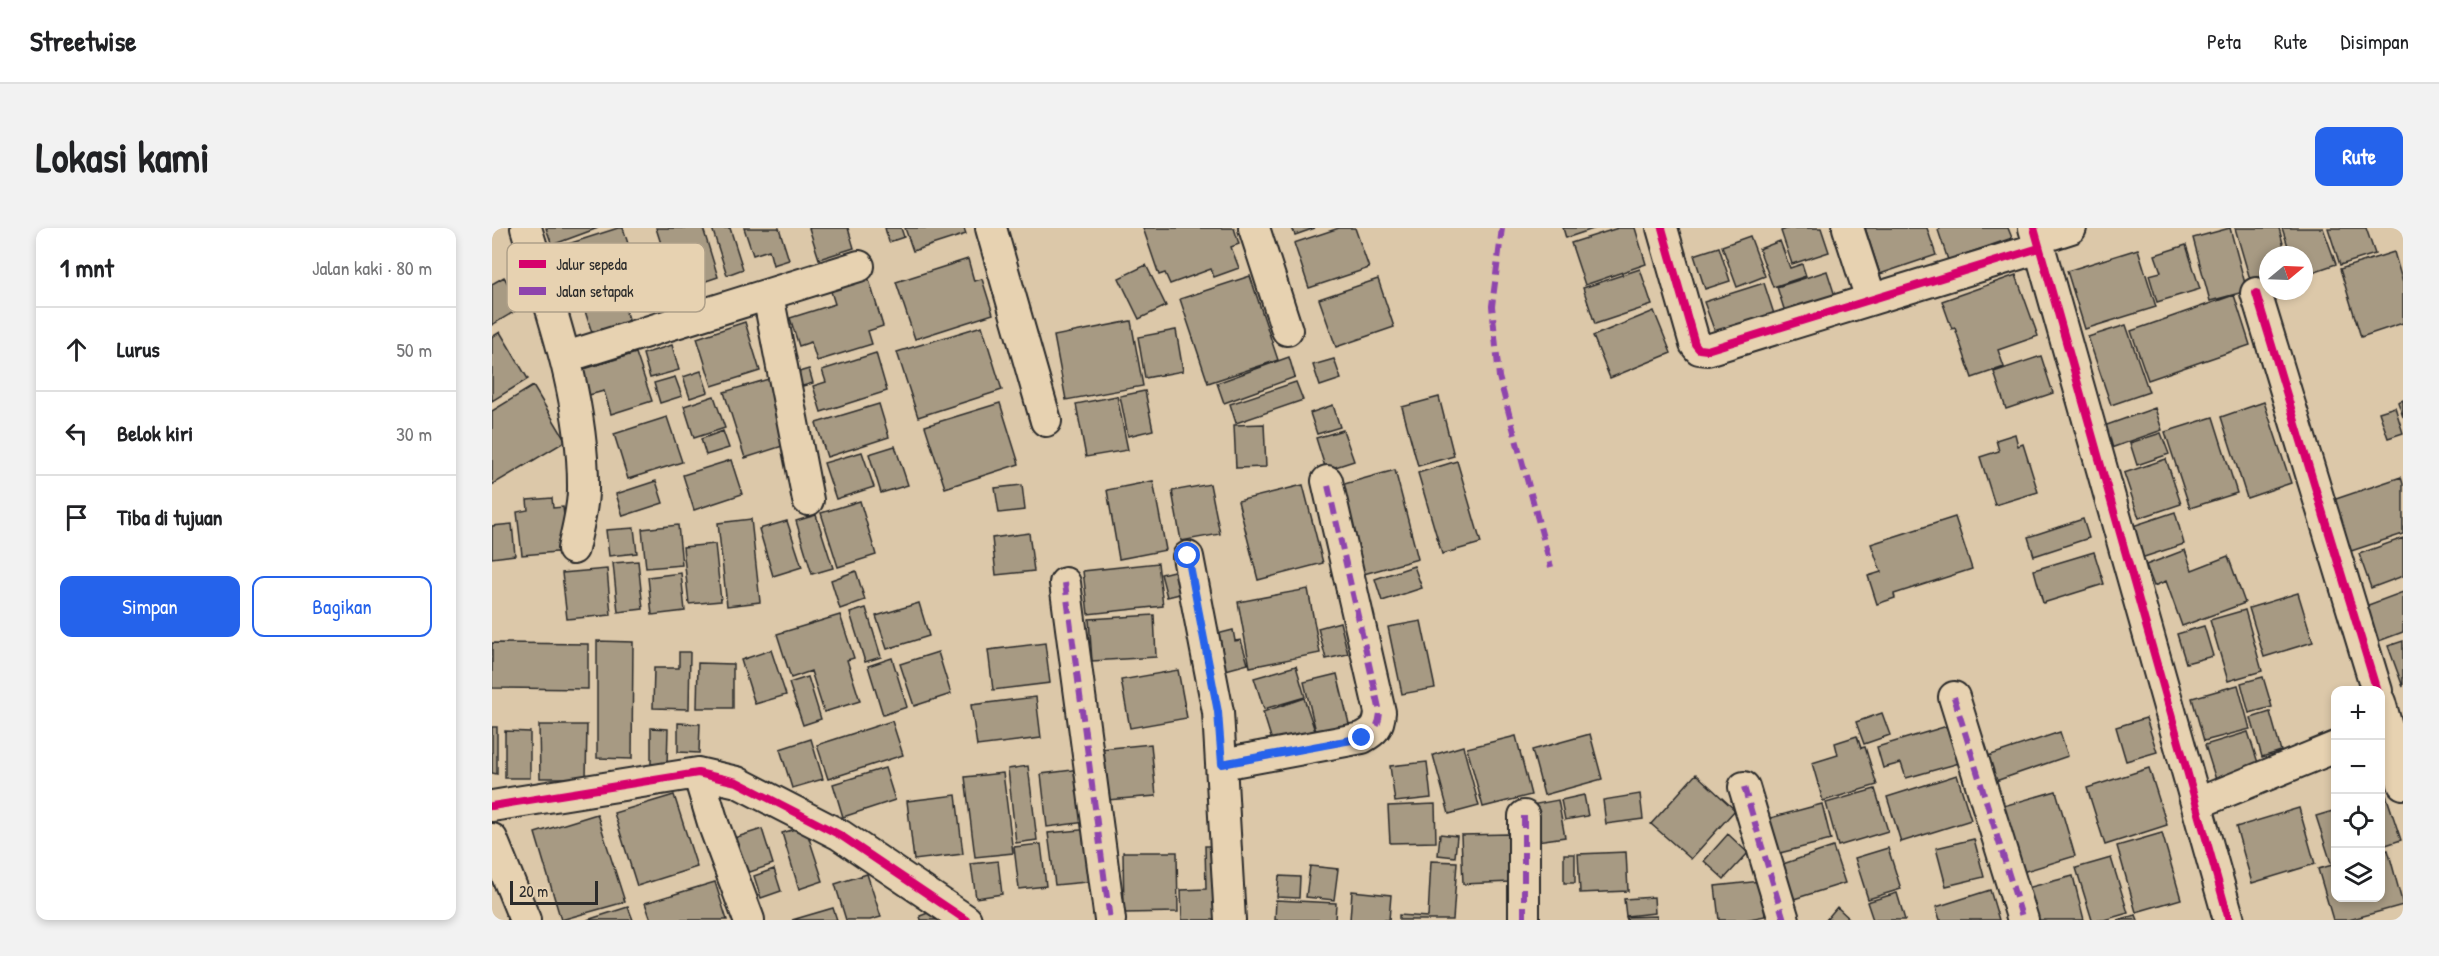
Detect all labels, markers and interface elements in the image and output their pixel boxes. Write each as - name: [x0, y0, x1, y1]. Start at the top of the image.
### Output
- text: Streetwise: [30, 22, 136, 60]
- text: Peta: [2207, 27, 2241, 56]
- text: Rute: [2274, 27, 2308, 56]
- text: Disimpan: [2341, 27, 2409, 56]
- button: Rute: [2315, 127, 2403, 186]
- text: Lokasi kami: [36, 128, 210, 185]
- legend: [507, 243, 705, 312]
- north arrow: [2259, 246, 2313, 300]
- text: 1 mnt: [60, 250, 114, 285]
- text: Jalur sepeda: [556, 253, 627, 275]
- text: Jalan kaki · 80 m: [312, 254, 432, 281]
- text: Jalan setapak: [556, 280, 634, 302]
- icon: ahead: [60, 333, 93, 366]
- text: Lurus: [117, 334, 160, 364]
- text: 50 m: [396, 336, 432, 363]
- icon: left: [60, 417, 93, 450]
- text: Belok kiri: [117, 418, 193, 448]
- text: 30 m: [396, 420, 432, 447]
- icon: arrive: [60, 501, 93, 534]
- text: Tiba di tujuan: [117, 502, 222, 532]
- route start: [1174, 542, 1200, 568]
- button: Simpan: [60, 576, 240, 637]
- button: Bagikan: [252, 576, 432, 637]
- map controls: [2331, 686, 2385, 902]
- button: +: [2331, 686, 2385, 740]
- route end: [1348, 724, 1374, 750]
- button: −: [2331, 740, 2385, 794]
- button: locate: [2331, 794, 2385, 848]
- button: layers: [2331, 848, 2385, 902]
- scale bar: [510, 878, 598, 906]
- text: 20 m: [519, 880, 548, 902]

